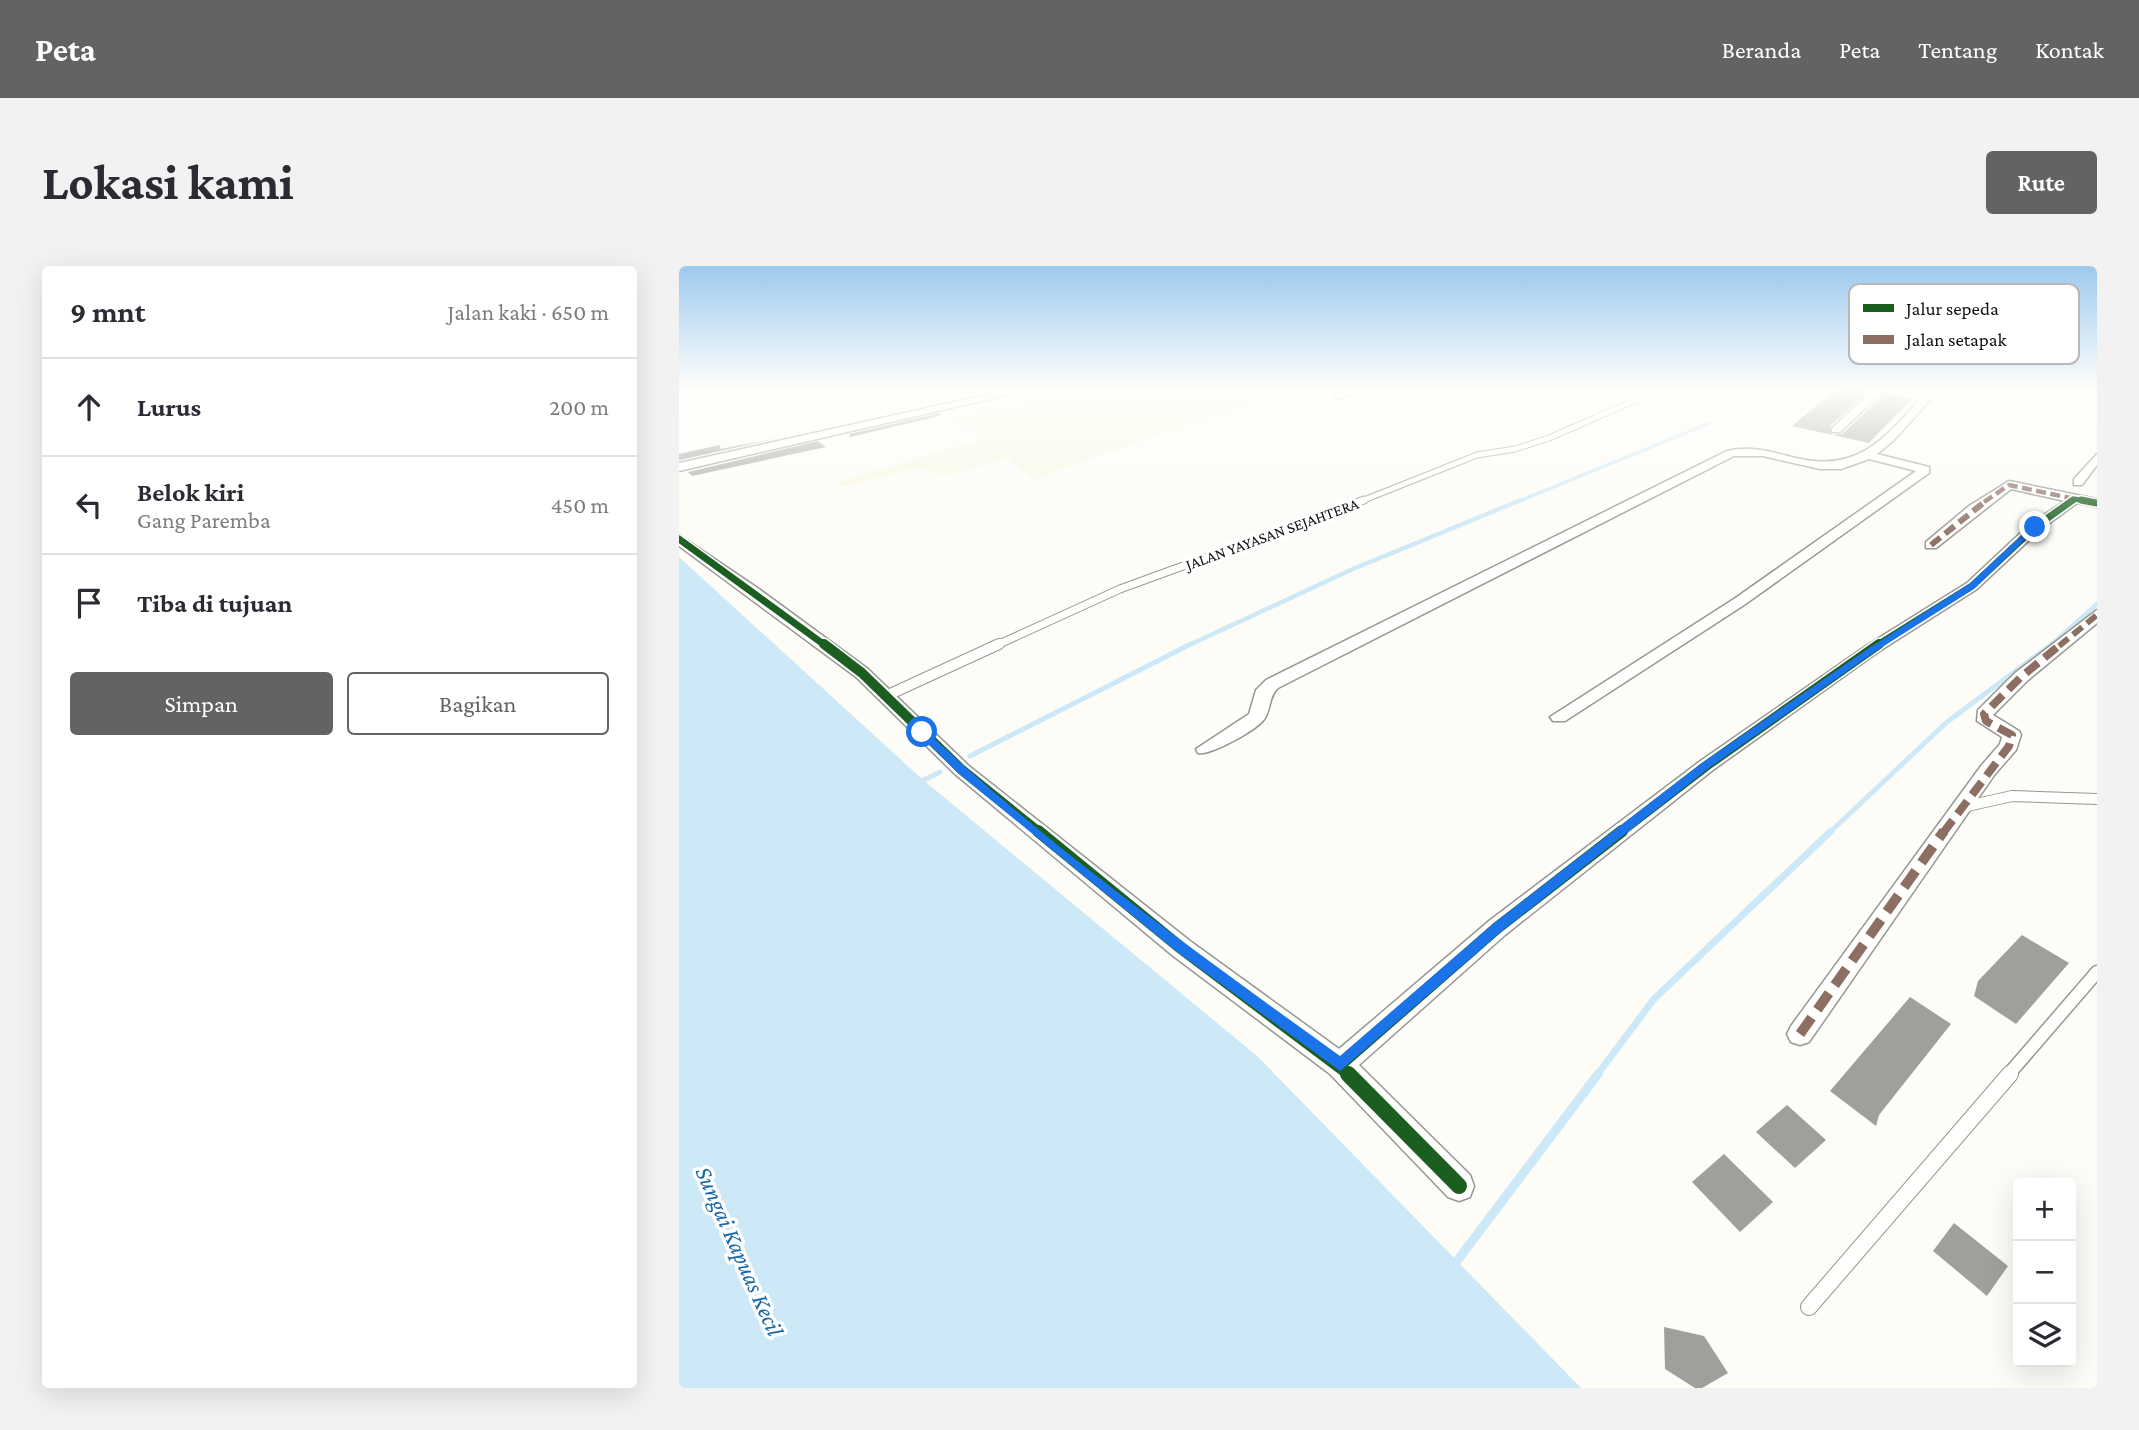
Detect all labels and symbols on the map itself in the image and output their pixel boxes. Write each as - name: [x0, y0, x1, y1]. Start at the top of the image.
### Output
- legend: [1849, 284, 2079, 364]
- text: Jalur sepeda: [1904, 298, 1999, 319]
- text: Jalan setapak: [1904, 329, 2008, 350]
- street label: JALAN YAYASAN SEJAHTERA: [1181, 494, 1362, 575]
- route end: [2019, 511, 2050, 542]
- route start: [906, 716, 937, 747]
- water label: Sungai Kapuas Kecil: [690, 1162, 790, 1341]

